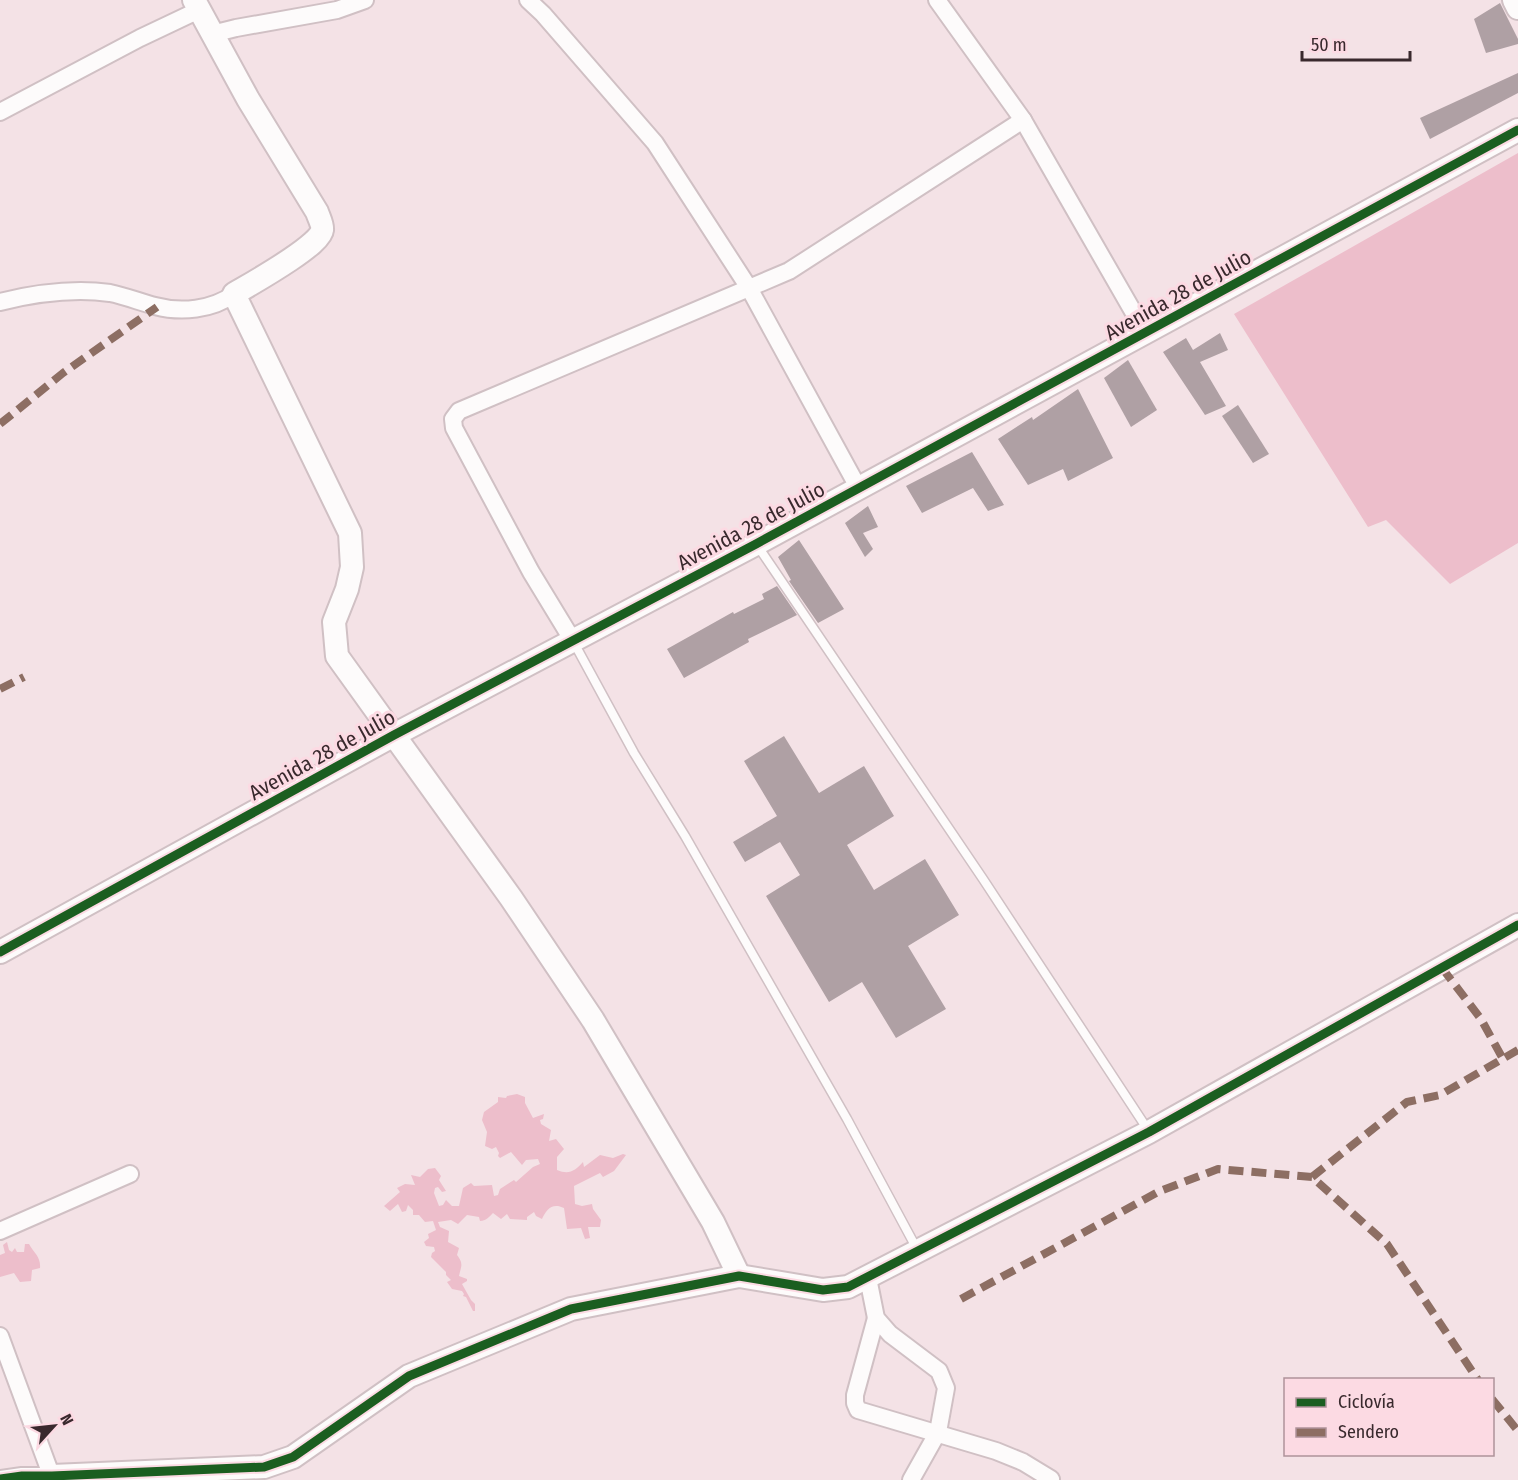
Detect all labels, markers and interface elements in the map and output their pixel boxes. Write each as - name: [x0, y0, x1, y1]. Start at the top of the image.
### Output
- scale bar: [1302, 24, 1410, 62]
- text: 50 m: [1311, 34, 1347, 56]
- street label: Avenida 28 de Julio: [1100, 244, 1256, 346]
- street label: Avenida 28 de Julio: [673, 476, 829, 576]
- street label: Avenida 28 de Julio: [244, 704, 400, 806]
- legend: [1284, 1378, 1494, 1456]
- text: Ciclovía: [1338, 1391, 1395, 1413]
- north arrow: [24, 1396, 84, 1456]
- text: N: [56, 1411, 78, 1428]
- text: Sendero: [1338, 1421, 1399, 1443]

